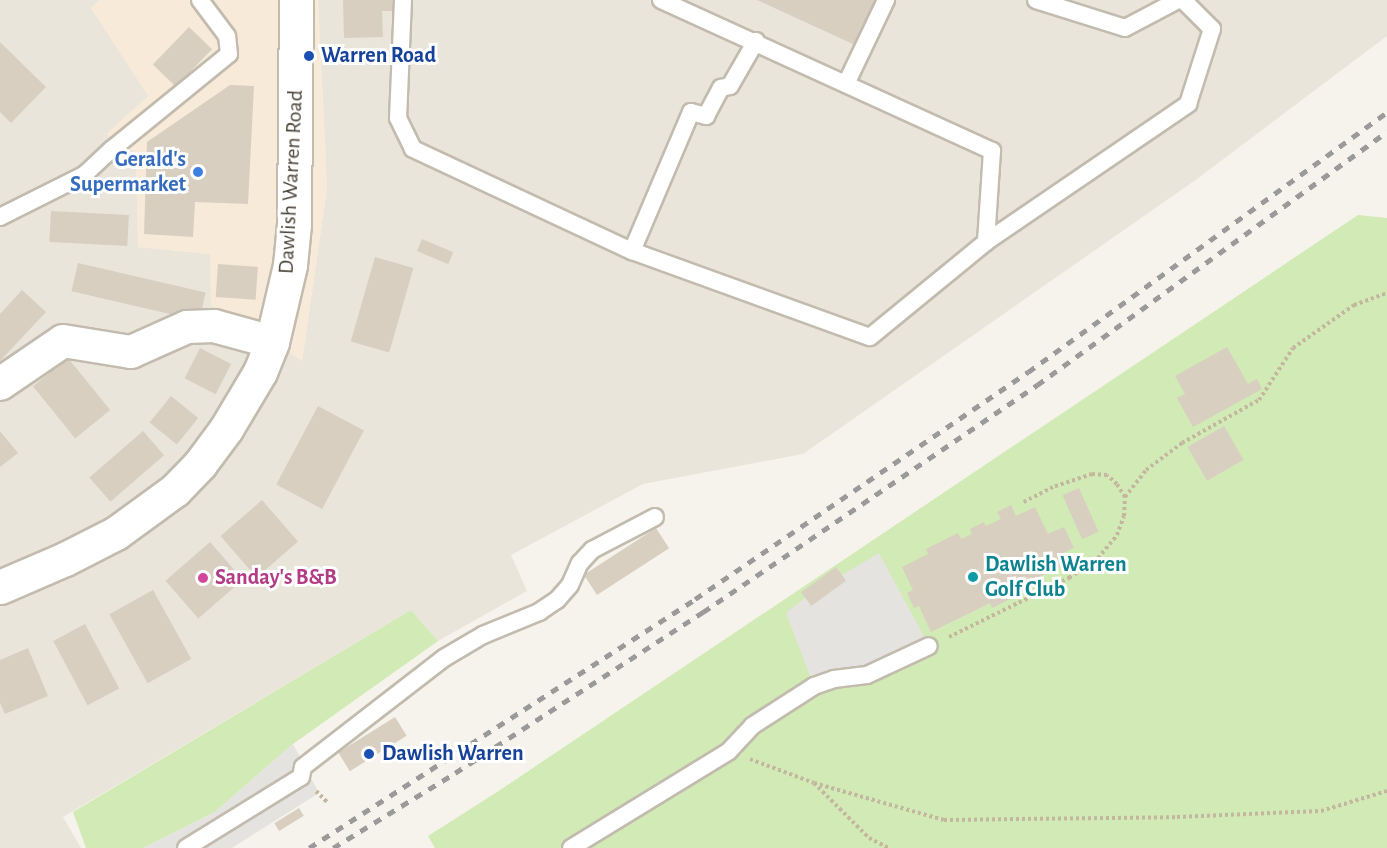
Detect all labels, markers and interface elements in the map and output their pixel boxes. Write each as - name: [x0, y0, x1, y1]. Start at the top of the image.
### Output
- place label: Warren Road: [321, 43, 436, 69]
- marker: Warren Road: [302, 49, 316, 63]
- street label: Dawlish Warren Road: [273, 89, 309, 275]
- place label: Gerald's Supermarket: [70, 146, 186, 198]
- marker: Gerald's Supermarket: [191, 165, 205, 179]
- place label: Dawlish Warren Golf Club: [985, 551, 1127, 602]
- place label: Sanday's B&B: [215, 565, 337, 591]
- marker: Dawlish Warren Golf Club: [966, 570, 980, 584]
- marker: Sanday's B&B: [196, 571, 210, 585]
- place label: Dawlish Warren: [382, 741, 524, 767]
- marker: Dawlish Warren: [360, 745, 378, 763]

